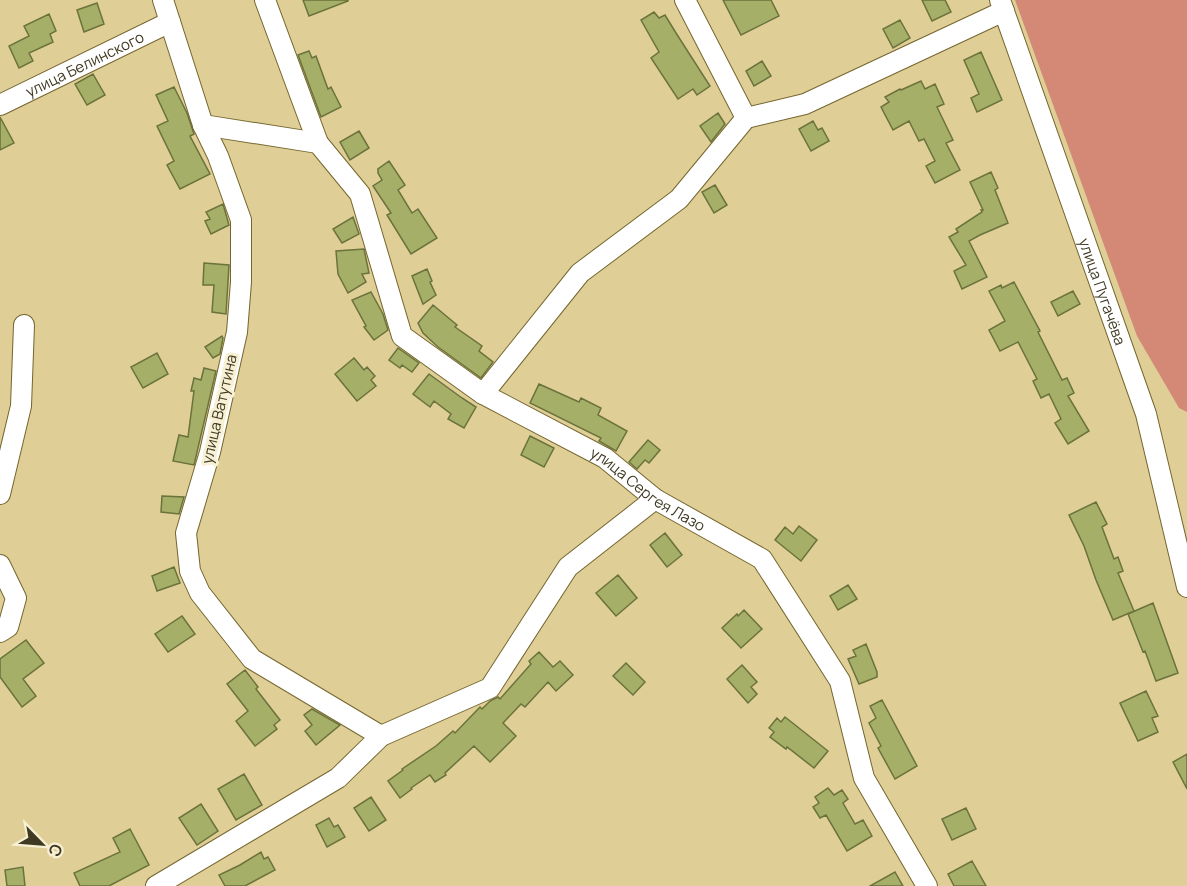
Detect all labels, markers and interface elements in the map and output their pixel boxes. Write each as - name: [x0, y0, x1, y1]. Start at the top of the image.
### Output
- street label: улица Белинского: [22, 26, 147, 102]
- street label: улица Пугачёва: [1074, 235, 1131, 348]
- street label: улица Ватутина: [196, 352, 242, 466]
- street label: улица Сергея Лазо: [587, 442, 709, 536]
- north arrow: [12, 814, 72, 874]
- text: С: [43, 840, 68, 861]

